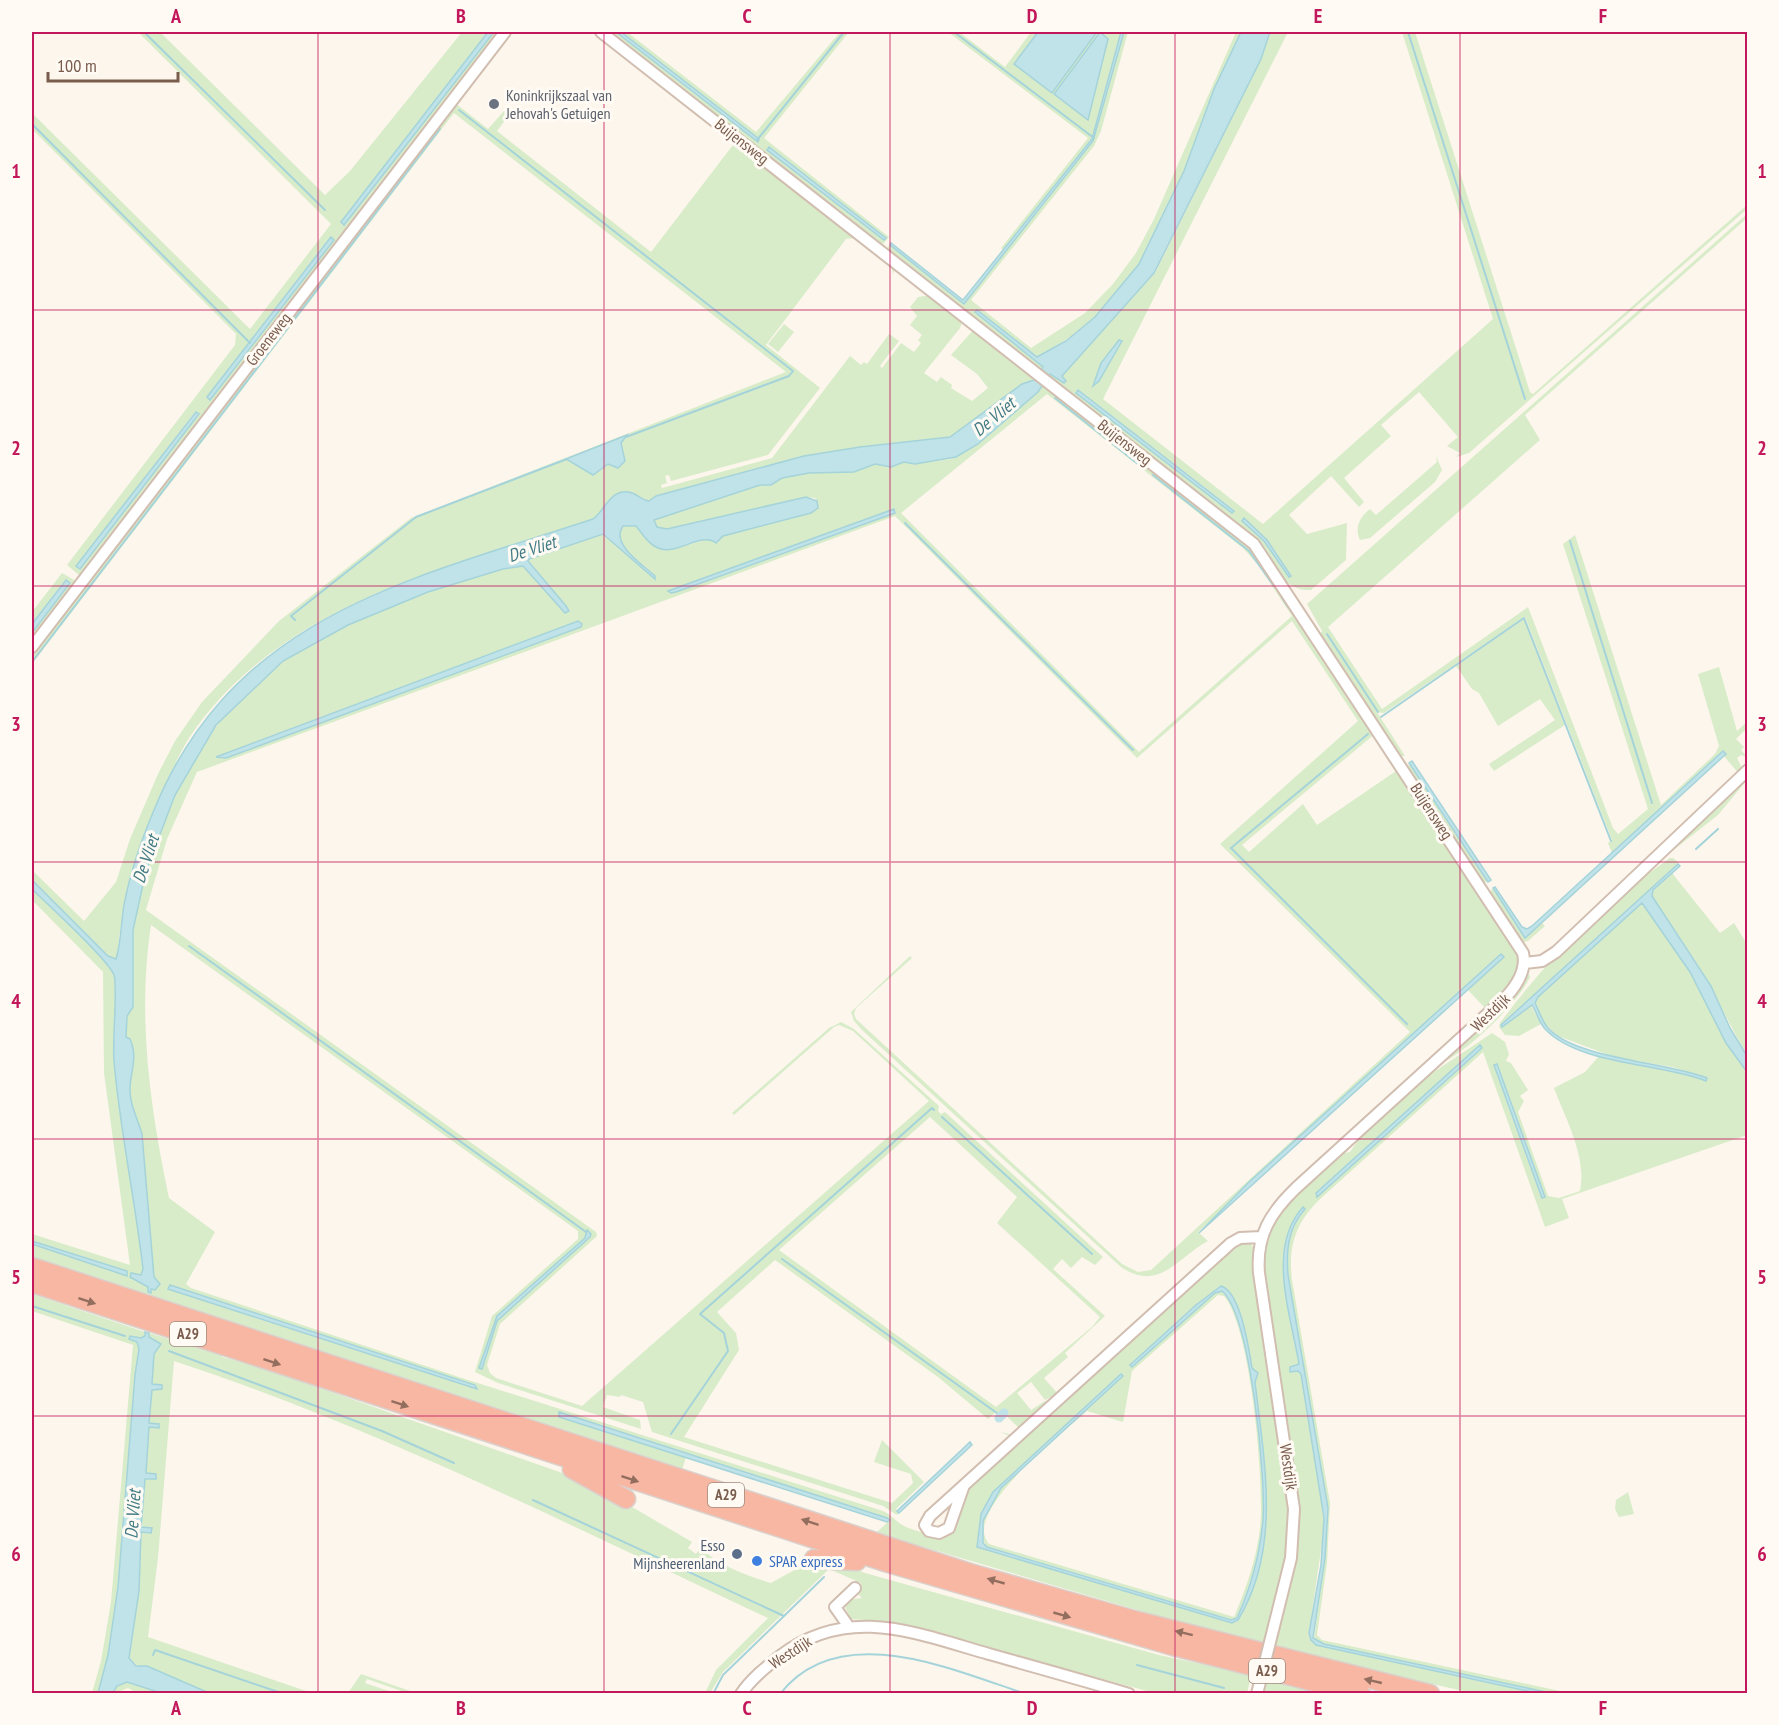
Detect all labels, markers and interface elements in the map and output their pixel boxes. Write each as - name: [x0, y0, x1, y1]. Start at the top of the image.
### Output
- text: A: [170, 3, 182, 29]
- text: B: [456, 3, 466, 29]
- text: C: [742, 3, 752, 29]
- text: D: [1027, 3, 1038, 29]
- text: E: [1314, 3, 1322, 29]
- text: F: [1599, 3, 1607, 29]
- scale bar: [48, 45, 178, 83]
- text: 100 m: [57, 54, 97, 77]
- place label: Koninkrijkszaal van Jehovah's Getuigen: [505, 85, 612, 123]
- marker: Koninkrijkszaal van Jehovah's Getuigen: [487, 97, 501, 111]
- street label: Buijensweg: [711, 114, 773, 168]
- text: 1: [11, 158, 21, 184]
- text: 1: [1757, 158, 1767, 184]
- street label: Groeneweg: [241, 308, 295, 370]
- water label: De Vliet: [967, 391, 1021, 441]
- street label: Buijensweg: [1094, 415, 1156, 469]
- text: 2: [11, 435, 21, 461]
- text: 2: [1757, 435, 1767, 461]
- water label: De Vliet: [505, 529, 561, 567]
- text: 3: [11, 711, 21, 737]
- text: 3: [1757, 711, 1767, 737]
- street label: Buijensweg: [1406, 779, 1458, 843]
- water label: De Vliet: [127, 830, 165, 886]
- text: 4: [11, 988, 21, 1014]
- street label: Westdijk: [1466, 988, 1514, 1035]
- text: 4: [1757, 988, 1767, 1014]
- text: 5: [11, 1264, 21, 1290]
- text: 5: [1757, 1264, 1767, 1290]
- one-way arrow: [78, 1297, 96, 1307]
- road number: A29: [170, 1322, 206, 1346]
- one-way arrow: [263, 1358, 281, 1367]
- one-way arrow: [391, 1400, 409, 1409]
- street label: Westdijk: [1276, 1443, 1302, 1492]
- one-way arrow: [621, 1475, 639, 1485]
- road number: A29: [708, 1483, 744, 1507]
- water label: De Vliet: [119, 1487, 146, 1539]
- one-way arrow: [801, 1517, 819, 1526]
- place label: Esso Mijnsheerenland: [633, 1535, 725, 1573]
- text: 6: [11, 1541, 21, 1567]
- text: 6: [1757, 1541, 1767, 1567]
- marker: Esso Mijnsheerenland: [730, 1547, 744, 1561]
- place label: SPAR express: [769, 1551, 843, 1571]
- marker: SPAR express: [750, 1554, 764, 1568]
- one-way arrow: [987, 1576, 1005, 1585]
- one-way arrow: [1053, 1611, 1071, 1620]
- one-way arrow: [1175, 1627, 1193, 1637]
- street label: Westdijk: [765, 1630, 816, 1673]
- road number: A29: [1249, 1659, 1285, 1683]
- one-way arrow: [1364, 1675, 1382, 1685]
- text: A: [170, 1695, 182, 1721]
- text: B: [456, 1695, 466, 1721]
- text: C: [742, 1695, 752, 1721]
- text: D: [1027, 1695, 1038, 1721]
- text: E: [1314, 1695, 1322, 1721]
- text: F: [1599, 1695, 1607, 1721]

